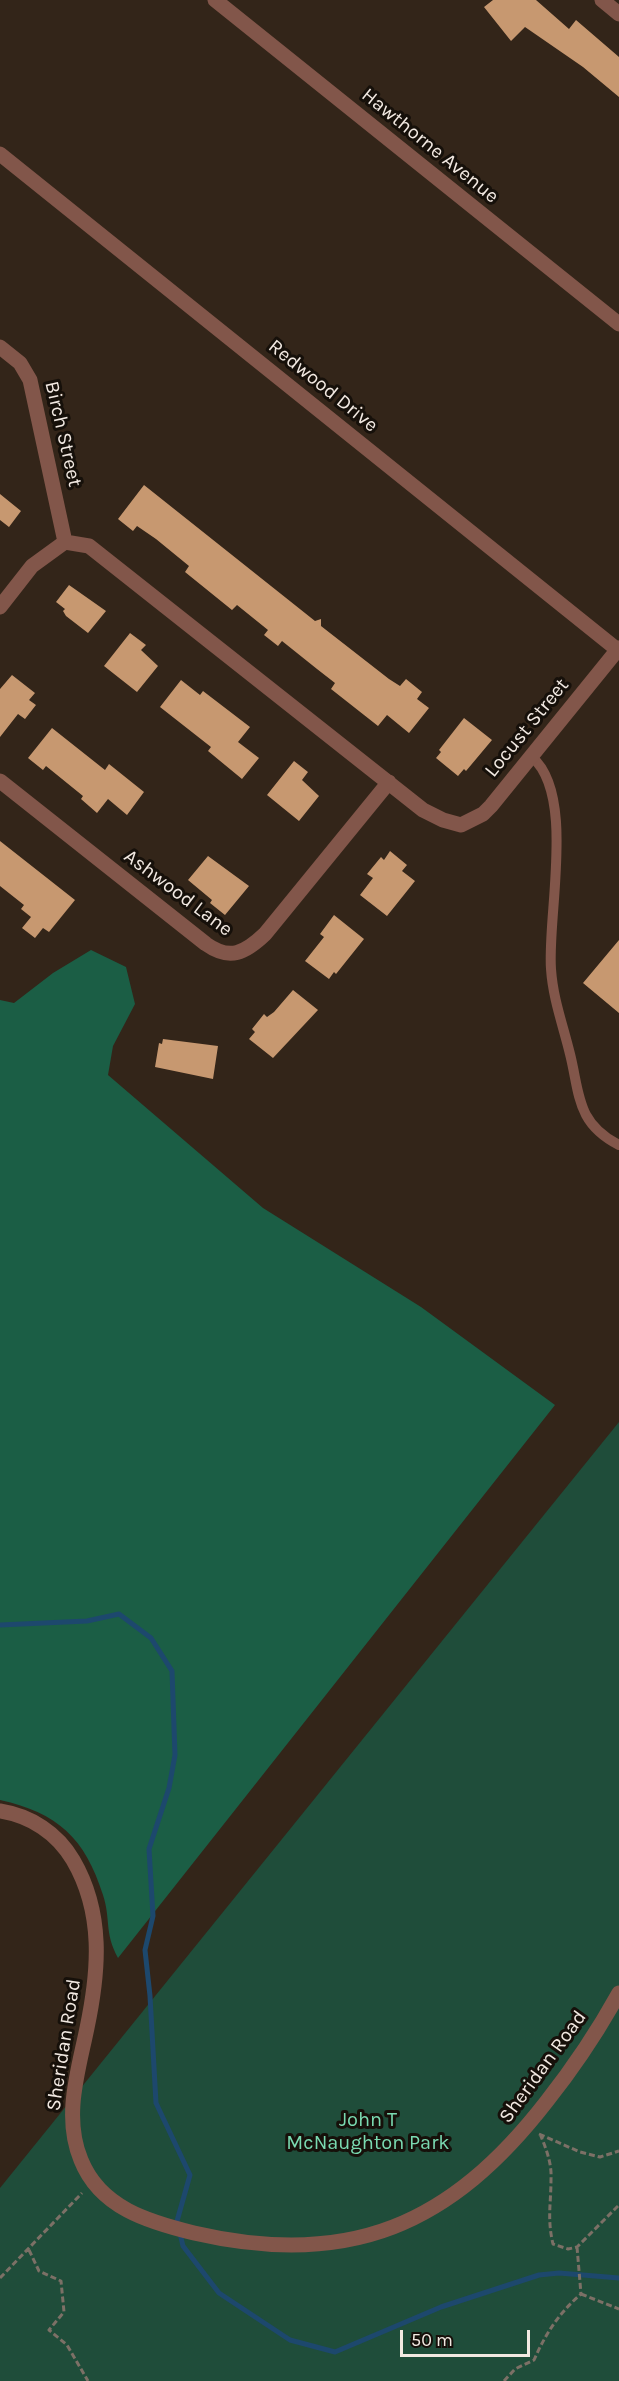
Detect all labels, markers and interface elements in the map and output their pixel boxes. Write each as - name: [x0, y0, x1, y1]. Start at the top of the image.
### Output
- street label: Hawthorne Avenue: [357, 83, 503, 209]
- street label: Redwood Drive: [263, 335, 383, 437]
- street label: Birch Street: [39, 379, 87, 489]
- street label: Locust Street: [480, 674, 574, 782]
- street label: Ashwood Lane: [119, 844, 237, 942]
- street label: Sheridan Road: [42, 1977, 86, 2113]
- street label: Sheridan Road: [494, 2006, 592, 2128]
- park label: John T McNaughton Park: [286, 2108, 450, 2155]
- scale bar: [403, 2318, 534, 2356]
- text: 50 m: [411, 2329, 453, 2351]

